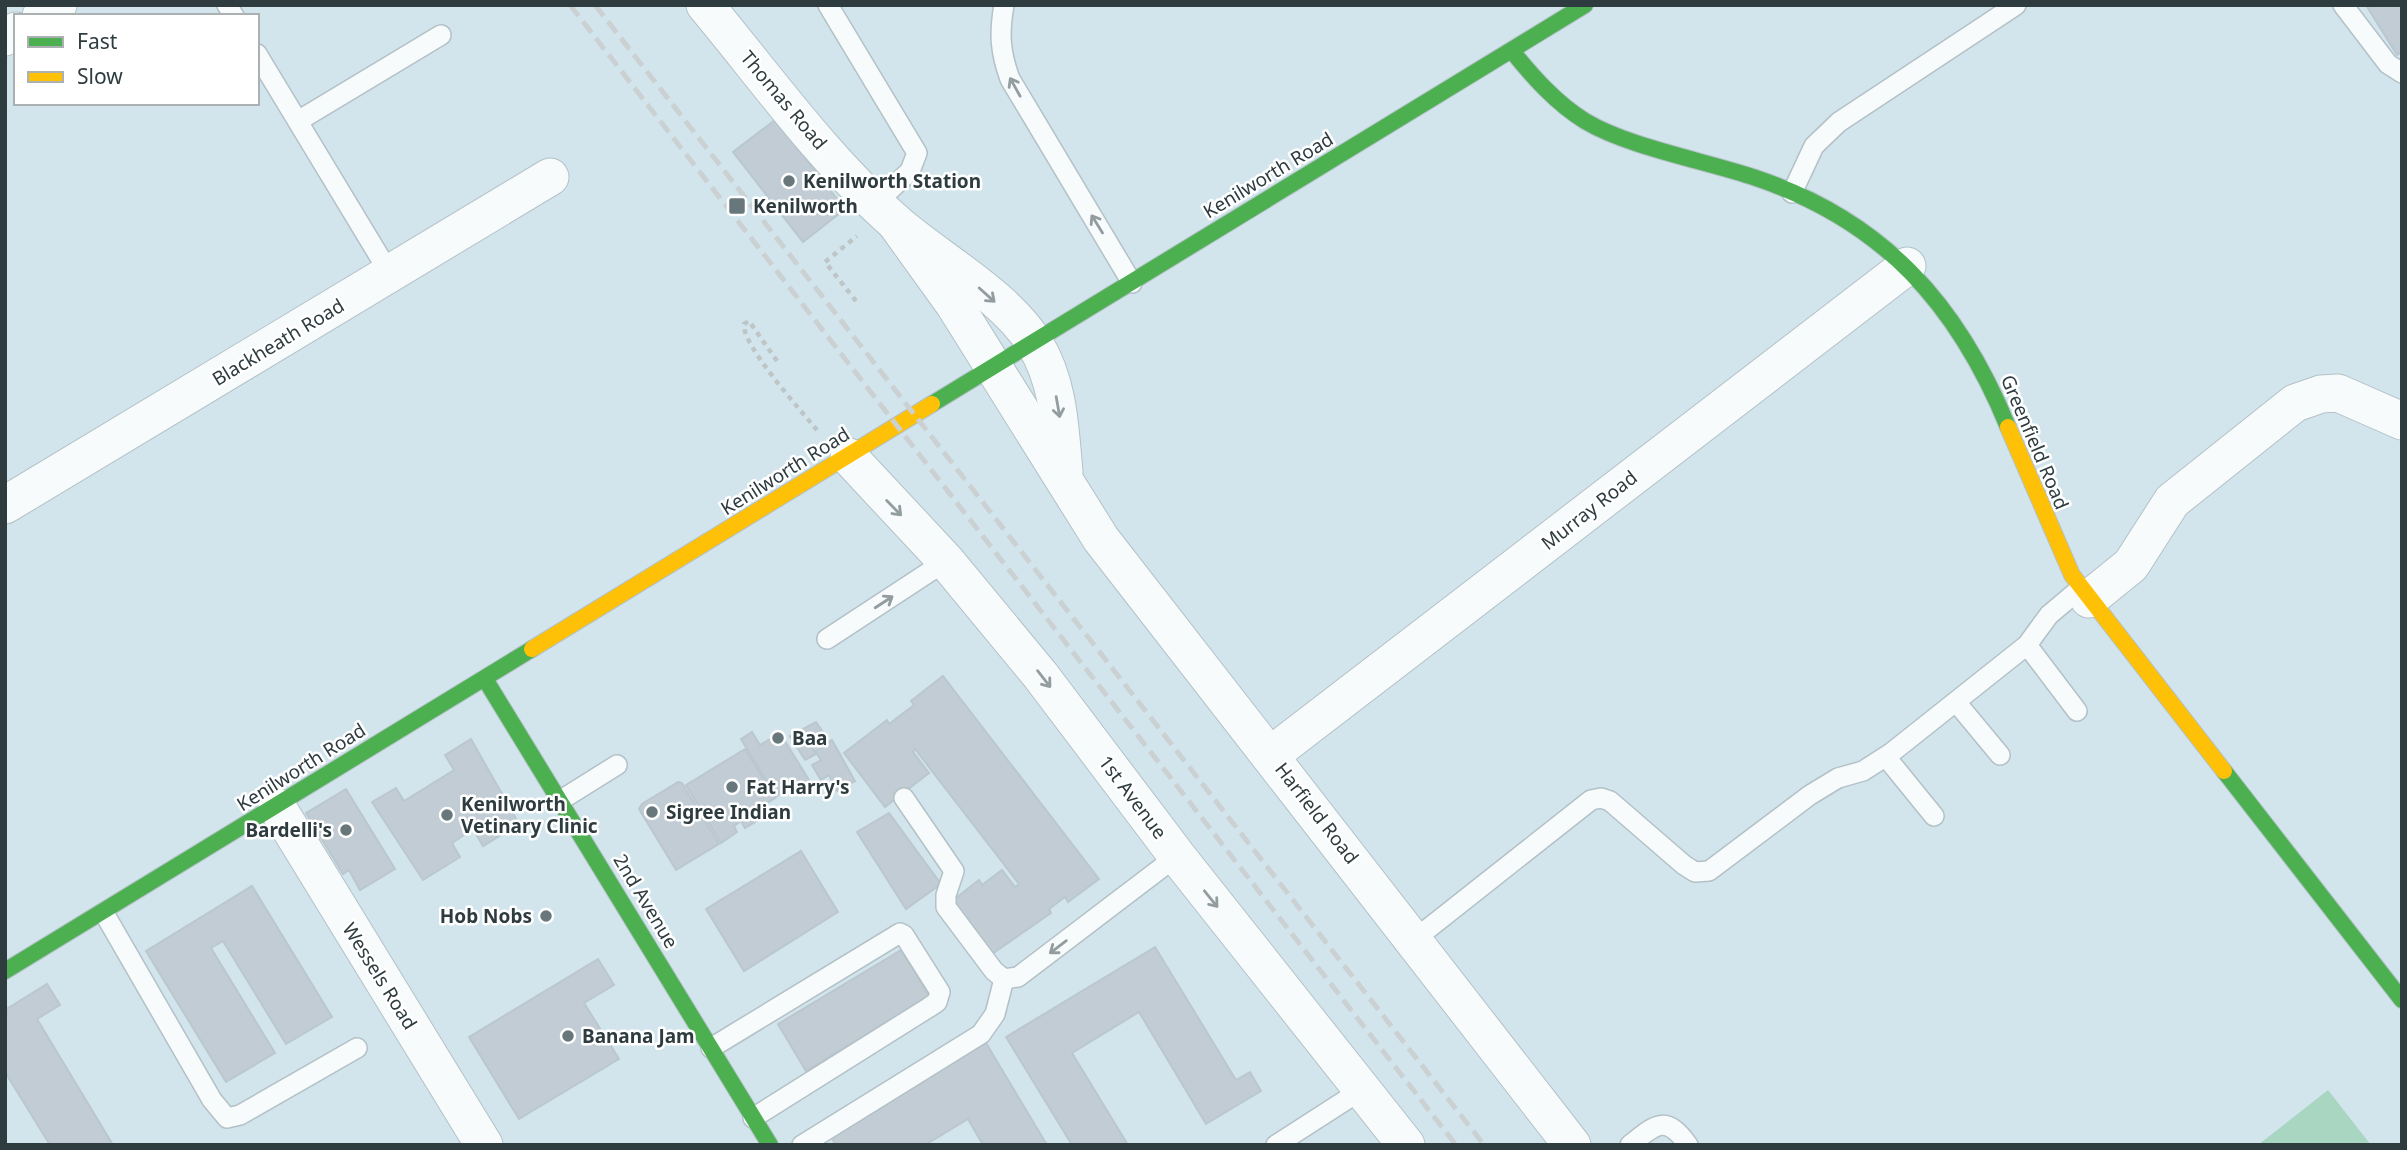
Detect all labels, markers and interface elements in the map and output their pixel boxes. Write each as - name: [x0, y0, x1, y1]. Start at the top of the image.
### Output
- legend: [14, 14, 259, 105]
- text: Fast: [77, 27, 118, 55]
- street label: Thomas Road: [735, 45, 833, 155]
- text: Slow: [77, 62, 123, 90]
- one-way arrow: [1008, 77, 1021, 98]
- street label: Kenilworth Road: [1198, 126, 1338, 224]
- place label: Kenilworth Station: [803, 168, 981, 194]
- marker: Kenilworth Station: [781, 173, 797, 189]
- place label: Kenilworth: [753, 193, 858, 219]
- marker: Kenilworth: [727, 196, 747, 216]
- one-way arrow: [1090, 215, 1104, 235]
- one-way arrow: [978, 287, 996, 303]
- street label: Blackheath Road: [207, 292, 349, 392]
- street label: Greenfield Road: [1995, 371, 2075, 513]
- one-way arrow: [1052, 395, 1065, 418]
- street label: Kenilworth Road: [716, 421, 854, 521]
- street label: Murray Road: [1536, 464, 1642, 556]
- one-way arrow: [886, 499, 903, 516]
- one-way arrow: [874, 595, 894, 609]
- one-way arrow: [1036, 669, 1051, 688]
- street label: Kenilworth Road: [232, 717, 370, 817]
- place label: Baa: [792, 725, 827, 751]
- marker: Baa: [770, 730, 786, 746]
- street label: 1st Avenue: [1093, 750, 1173, 844]
- street label: Harfield Road: [1269, 757, 1365, 869]
- place label: Fat Harry's: [746, 774, 850, 800]
- marker: Fat Harry's: [724, 779, 740, 795]
- place label: Kenilworth Vetinary Clinic: [461, 791, 598, 839]
- place label: Sigree Indian: [666, 799, 791, 825]
- marker: Sigree Indian: [644, 804, 660, 820]
- marker: Kenilworth Vetinary Clinic: [439, 807, 455, 823]
- place label: Bardelli's: [245, 817, 332, 843]
- marker: Bardelli's: [338, 822, 354, 838]
- street label: 2nd Avenue: [608, 849, 684, 953]
- one-way arrow: [1204, 890, 1219, 908]
- place label: Hob Nobs: [440, 903, 532, 929]
- marker: Hob Nobs: [538, 908, 554, 924]
- street label: Wessels Road: [337, 918, 423, 1034]
- one-way arrow: [1049, 939, 1068, 954]
- place label: Banana Jam: [582, 1023, 695, 1049]
- marker: Banana Jam: [560, 1028, 576, 1044]

